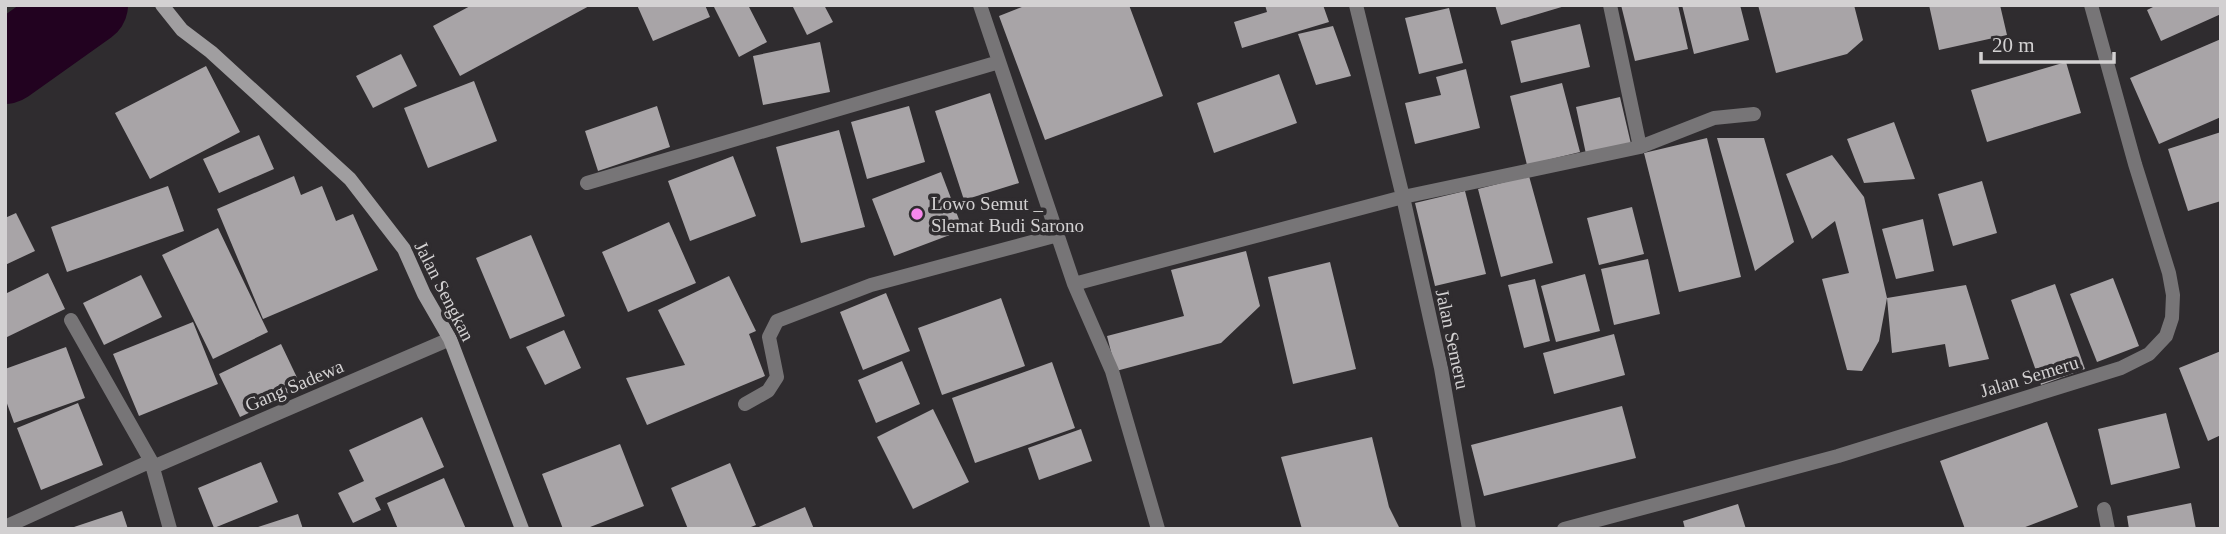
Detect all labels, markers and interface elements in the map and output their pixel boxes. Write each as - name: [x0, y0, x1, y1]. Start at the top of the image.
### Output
- scale bar: [1981, 21, 2114, 65]
- text: 20 m: [1992, 33, 2035, 57]
- place label: Lowo Semut _ Slemat Budi Sarono: [931, 193, 1084, 236]
- marker: Lowo Semut _ Slemat Budi Sarono: [909, 206, 925, 222]
- street label: Jalan Sengkan: [410, 238, 479, 345]
- street label: Jalan Semeru: [1432, 287, 1473, 392]
- street label: Jalan Semeru: [1977, 351, 2081, 401]
- street label: Gang Sadewa: [242, 355, 347, 416]

